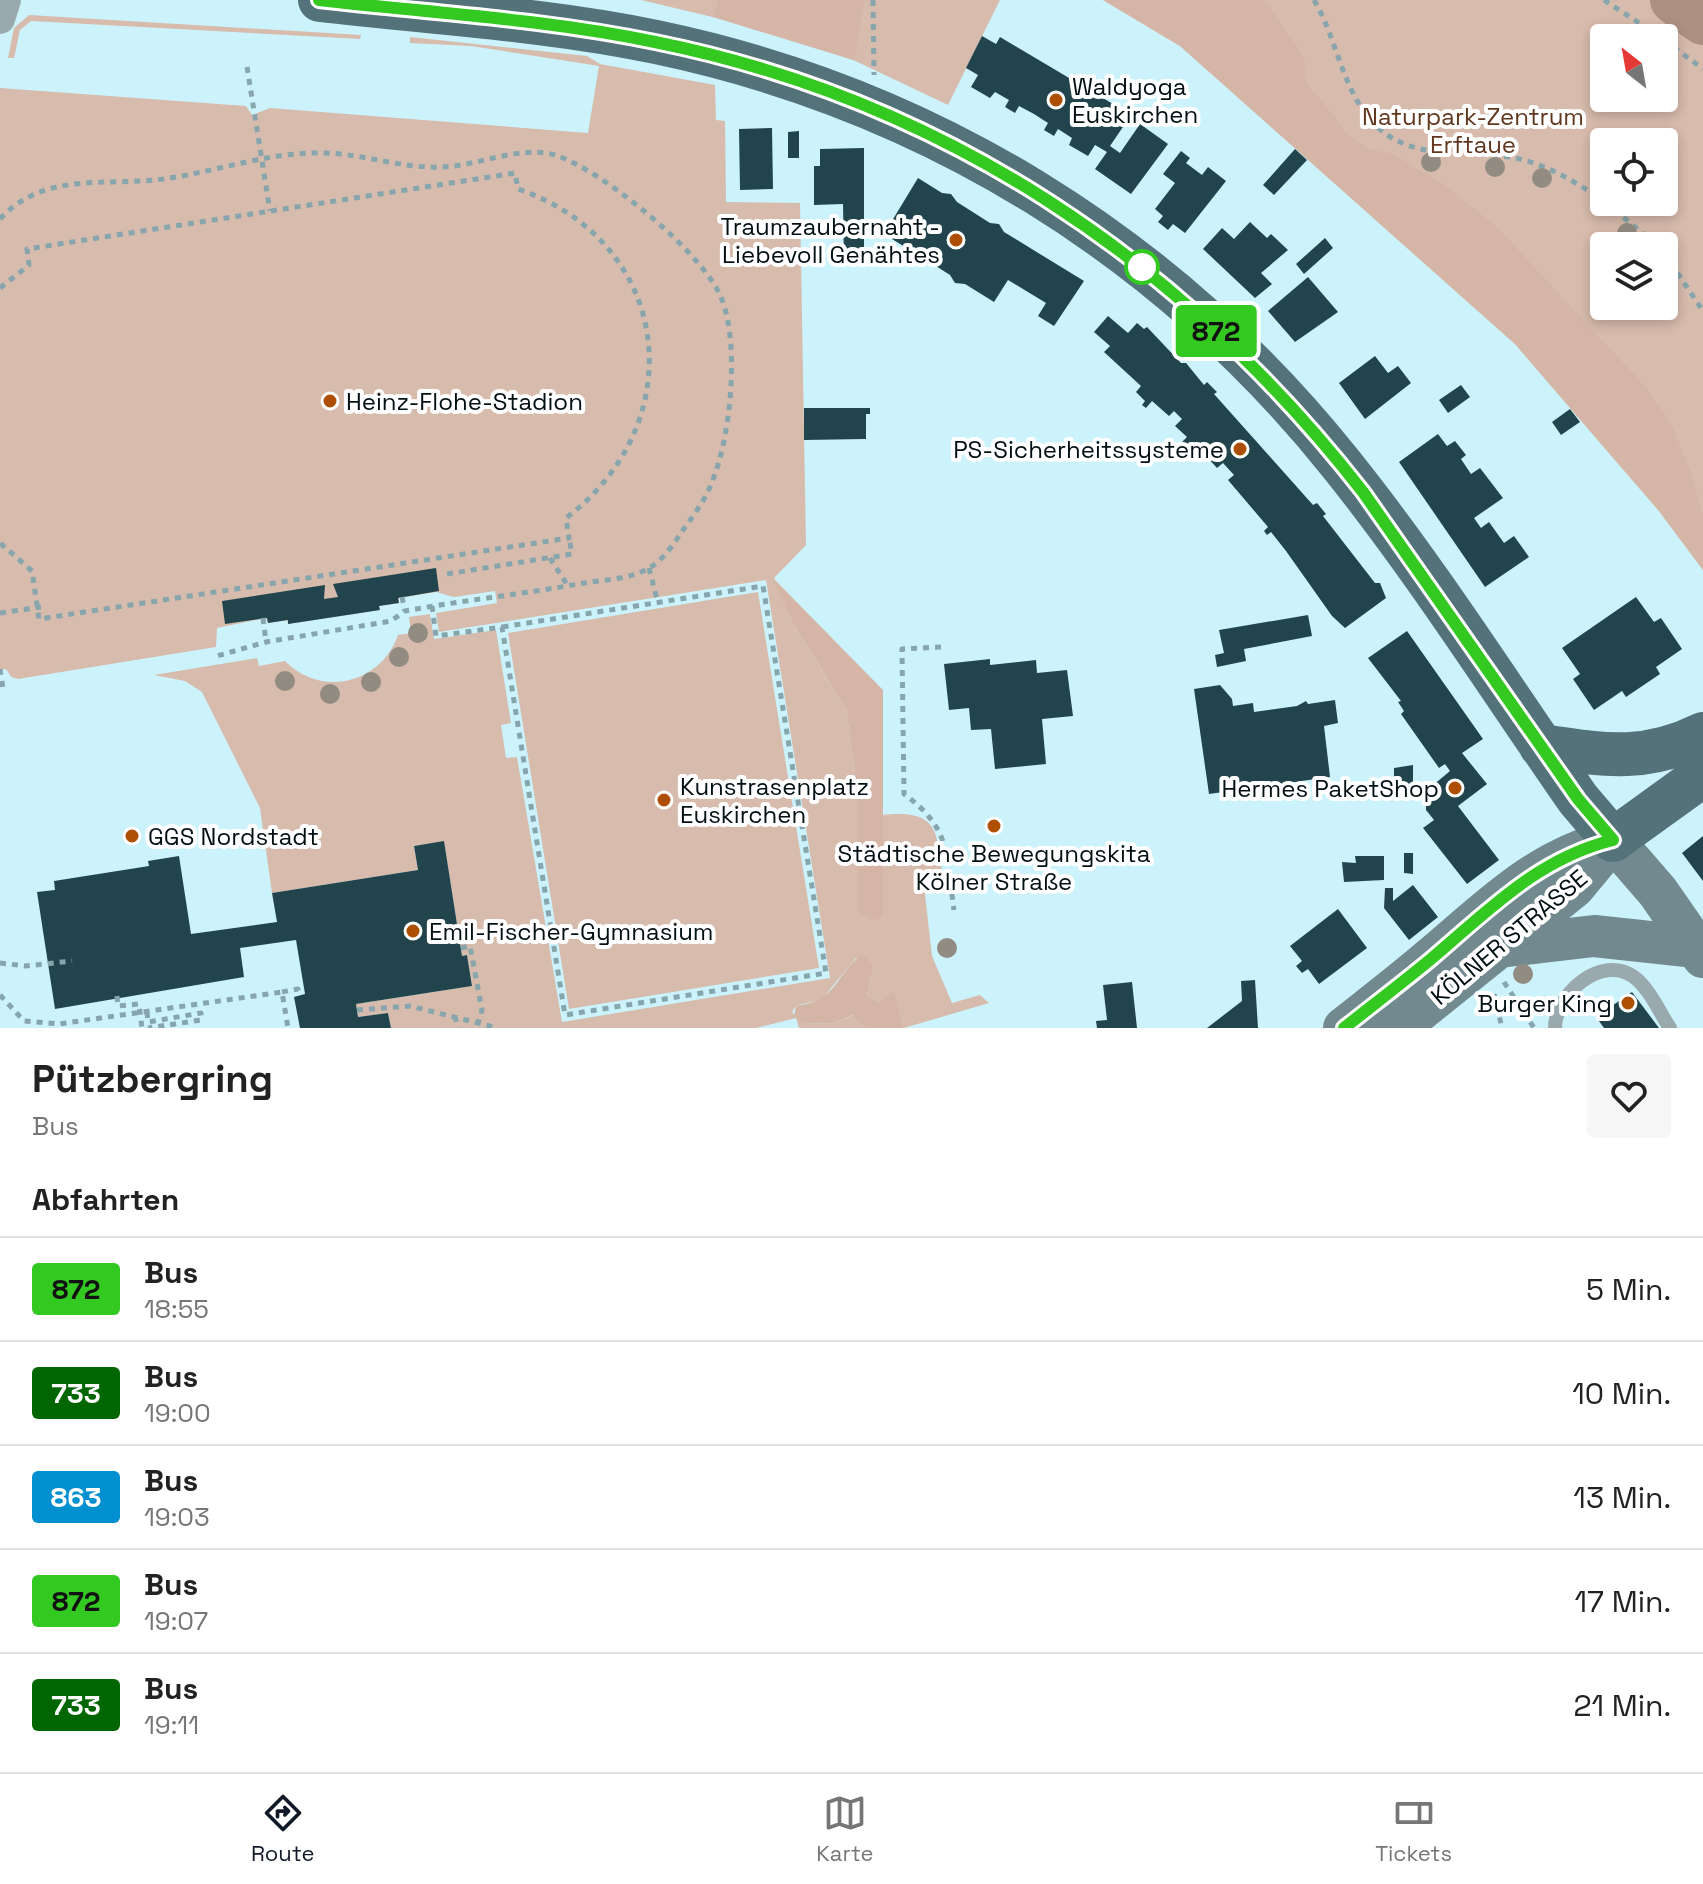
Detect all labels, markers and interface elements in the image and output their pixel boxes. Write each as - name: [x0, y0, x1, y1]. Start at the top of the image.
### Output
- north arrow: [1590, 24, 1678, 112]
- map controls: [1590, 24, 1678, 320]
- place label: Waldyoga Euskirchen: [1072, 71, 1198, 130]
- marker: Waldyoga Euskirchen: [1047, 91, 1065, 109]
- park label: Naturpark-Zentrum Erftaue: [1362, 101, 1584, 160]
- button: locate: [1590, 128, 1678, 216]
- place label: Traumzaubernaht - Liebevoll Genähtes: [721, 211, 940, 270]
- marker: Traumzaubernaht - Liebevoll Genähtes: [947, 231, 965, 249]
- button: layers: [1590, 232, 1678, 320]
- unlabelled marker: [1125, 250, 1159, 284]
- line badge: 872: [1170, 305, 1262, 357]
- text: 872: [1192, 313, 1240, 349]
- place label: Heinz-Flohe-Stadion: [346, 386, 583, 417]
- marker: Heinz-Flohe-Stadion: [321, 392, 339, 410]
- place label: PS-Sicherheitssysteme: [953, 434, 1224, 465]
- marker: PS-Sicherheitssysteme: [1231, 440, 1249, 458]
- place label: Kunstrasenplatz Euskirchen: [680, 771, 869, 830]
- place label: Hermes PaketShop: [1222, 773, 1439, 804]
- marker: Hermes PaketShop: [1446, 779, 1464, 797]
- marker: Kunstrasenplatz Euskirchen: [655, 791, 673, 809]
- marker: Städtische Bewegungskita Kölner Straße: [985, 817, 1003, 835]
- place label: GGS Nordstadt: [148, 821, 319, 852]
- marker: GGS Nordstadt: [123, 827, 141, 845]
- place label: Städtische Bewegungskita Kölner Straße: [837, 838, 1151, 897]
- street label: KÖLNER STRASSE: [1424, 862, 1594, 1012]
- place label: Emil-Fischer-Gymnasium: [429, 916, 714, 947]
- marker: Emil-Fischer-Gymnasium: [404, 922, 422, 940]
- place label: Burger King: [1477, 988, 1612, 1019]
- marker: Burger King: [1619, 994, 1637, 1012]
- button: heart: [1587, 1054, 1671, 1138]
- text: Pützbergring: [32, 1055, 273, 1103]
- text: Bus: [32, 1109, 79, 1143]
- text: Abfahrten: [32, 1180, 179, 1219]
- text: Bus: [144, 1253, 198, 1292]
- text: 5 Min.: [1586, 1270, 1671, 1309]
- text: 872: [52, 1271, 100, 1307]
- text: 18:55: [144, 1292, 209, 1326]
- text: Bus: [144, 1357, 198, 1396]
- text: 10 Min.: [1572, 1374, 1671, 1413]
- text: 733: [51, 1375, 101, 1411]
- text: 19:00: [144, 1396, 211, 1430]
- text: Bus: [144, 1461, 198, 1500]
- text: 13 Min.: [1573, 1478, 1671, 1517]
- text: 863: [50, 1479, 102, 1515]
- text: 19:03: [144, 1500, 210, 1534]
- text: Bus: [144, 1565, 198, 1604]
- text: 17 Min.: [1575, 1582, 1671, 1621]
- text: 872: [52, 1583, 100, 1619]
- text: 19:07: [144, 1604, 208, 1638]
- text: Bus: [144, 1669, 198, 1708]
- text: 21 Min.: [1573, 1686, 1671, 1725]
- text: 733: [51, 1687, 101, 1723]
- text: 19:11: [144, 1708, 199, 1742]
- tab: Route: [251, 1791, 315, 1867]
- tab: Karte: [816, 1791, 873, 1867]
- tab: Tickets: [1375, 1791, 1452, 1867]

